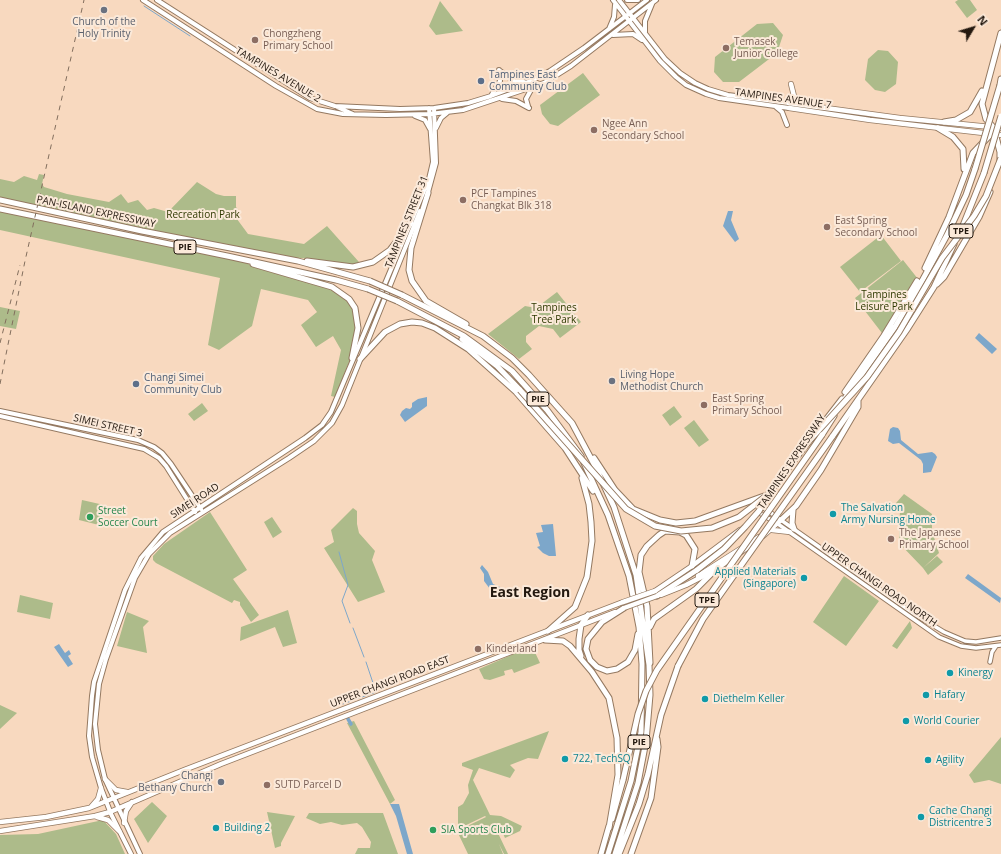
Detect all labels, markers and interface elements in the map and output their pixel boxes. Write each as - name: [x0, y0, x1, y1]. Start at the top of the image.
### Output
- marker: Church of the Holy Trinity: [99, 5, 109, 15]
- north arrow: [953, 8, 993, 48]
- text: N: [974, 12, 992, 28]
- place label: Church of the Holy Trinity: [72, 16, 136, 40]
- place label: Chongzheng Primary School: [263, 28, 333, 52]
- marker: Chongzheng Primary School: [250, 35, 260, 45]
- place label: Temasek Junior College: [734, 36, 798, 60]
- marker: Temasek Junior College: [721, 43, 731, 53]
- street label: TAMPINES AVENUE 2: [233, 45, 323, 105]
- place label: Tampines East Community Club: [489, 69, 567, 92]
- marker: Tampines East Community Club: [476, 76, 486, 86]
- street label: TAMPINES AVENUE 7: [734, 86, 832, 112]
- place label: Ngee Ann Secondary School: [602, 118, 684, 142]
- marker: Ngee Ann Secondary School: [589, 125, 599, 135]
- street label: TAMPINES STREET 31: [383, 174, 431, 270]
- place label: PCF Tampines Changkat Blk 318: [471, 188, 552, 212]
- street label: PAN-ISLAND EXPRESSWAY: [35, 194, 157, 230]
- marker: PCF Tampines Changkat Blk 318: [458, 195, 468, 205]
- park label: Recreation Park: [166, 209, 240, 221]
- place label: East Spring Secondary School: [835, 215, 917, 238]
- marker: East Spring Secondary School: [822, 222, 832, 232]
- road number: TPE: [949, 224, 973, 238]
- road number: PIE: [174, 240, 196, 254]
- park label: Tampines Leisure Park: [855, 289, 913, 312]
- park label: Tampines Tree Park: [531, 302, 577, 326]
- place label: Living Hope Methodist Church: [620, 369, 703, 392]
- place label: Changi Simei Community Club: [144, 372, 222, 396]
- marker: Living Hope Methodist Church: [607, 376, 617, 386]
- marker: Changi Simei Community Club: [131, 379, 141, 389]
- road number: PIE: [527, 392, 549, 406]
- place label: East Spring Primary School: [712, 393, 782, 416]
- marker: East Spring Primary School: [699, 400, 709, 410]
- street label: SIMEI STREET 3: [72, 412, 144, 440]
- street label: TAMPINES EXPRESSWAY: [756, 412, 828, 512]
- street label: SIMEI ROAD: [168, 481, 222, 521]
- place label: The Salvation Army Nursing Home: [841, 502, 936, 526]
- place label: Street Soccer Court: [98, 505, 157, 528]
- marker: The Salvation Army Nursing Home: [828, 509, 838, 519]
- marker: Street Soccer Court: [85, 512, 95, 522]
- place label: The Japanese Primary School: [899, 527, 969, 550]
- marker: The Japanese Primary School: [886, 534, 896, 544]
- street label: UPPER CHANGI ROAD NORTH: [819, 540, 939, 630]
- place label: Applied Materials (Singapore): [715, 566, 796, 590]
- marker: Applied Materials (Singapore): [799, 573, 809, 583]
- district label: East Region: [490, 585, 570, 601]
- road number: TPE: [695, 593, 719, 607]
- place label: Kinderland: [486, 643, 537, 655]
- marker: Kinderland: [473, 644, 483, 654]
- street label: UPPER CHANGI ROAD EAST: [329, 654, 451, 710]
- place label: Kinergy: [958, 667, 993, 679]
- marker: Kinergy: [945, 668, 955, 678]
- place label: Hafary: [934, 689, 965, 701]
- marker: Hafary: [921, 690, 931, 700]
- place label: Diethelm Keller: [713, 693, 785, 705]
- marker: Diethelm Keller: [700, 694, 710, 704]
- place label: World Courier: [914, 715, 979, 727]
- marker: World Courier: [901, 716, 911, 726]
- road number: PIE: [628, 735, 650, 749]
- place label: 722, TechSQ: [573, 753, 631, 765]
- marker: 722, TechSQ: [560, 754, 570, 764]
- place label: Agility: [936, 754, 964, 766]
- marker: Agility: [923, 755, 933, 765]
- place label: Changi Bethany Church: [138, 770, 213, 794]
- marker: Changi Bethany Church: [216, 777, 226, 787]
- place label: SUTD Parcel D: [275, 779, 342, 791]
- marker: SUTD Parcel D: [262, 780, 272, 790]
- place label: Cache Changi Districentre 3: [929, 805, 992, 828]
- marker: Cache Changi Districentre 3: [916, 812, 926, 822]
- place label: Building 2: [224, 822, 270, 834]
- marker: Building 2: [211, 823, 221, 833]
- place label: SIA Sports Club: [441, 824, 512, 836]
- marker: SIA Sports Club: [428, 825, 438, 835]

